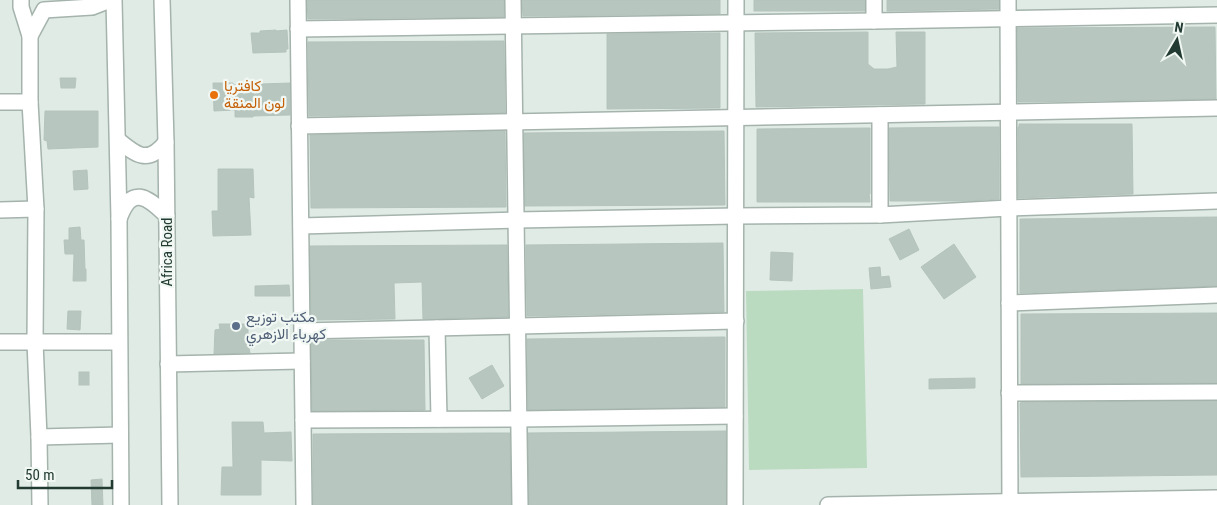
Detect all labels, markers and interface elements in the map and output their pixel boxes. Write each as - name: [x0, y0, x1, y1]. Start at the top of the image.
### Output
- north arrow: [1152, 15, 1202, 65]
- text: N: [1174, 19, 1185, 36]
- place label: كافتريا لون المنقة: [224, 77, 285, 112]
- marker: كافتريا لون المنقة: [208, 89, 220, 101]
- street label: Africa Road: [158, 217, 176, 287]
- place label: مكتب توزيع كهرباء الازهري: [246, 308, 327, 347]
- marker: مكتب توزيع كهرباء الازهري: [230, 320, 242, 332]
- scale bar: [18, 458, 111, 490]
- text: 50 m: [25, 466, 55, 484]

